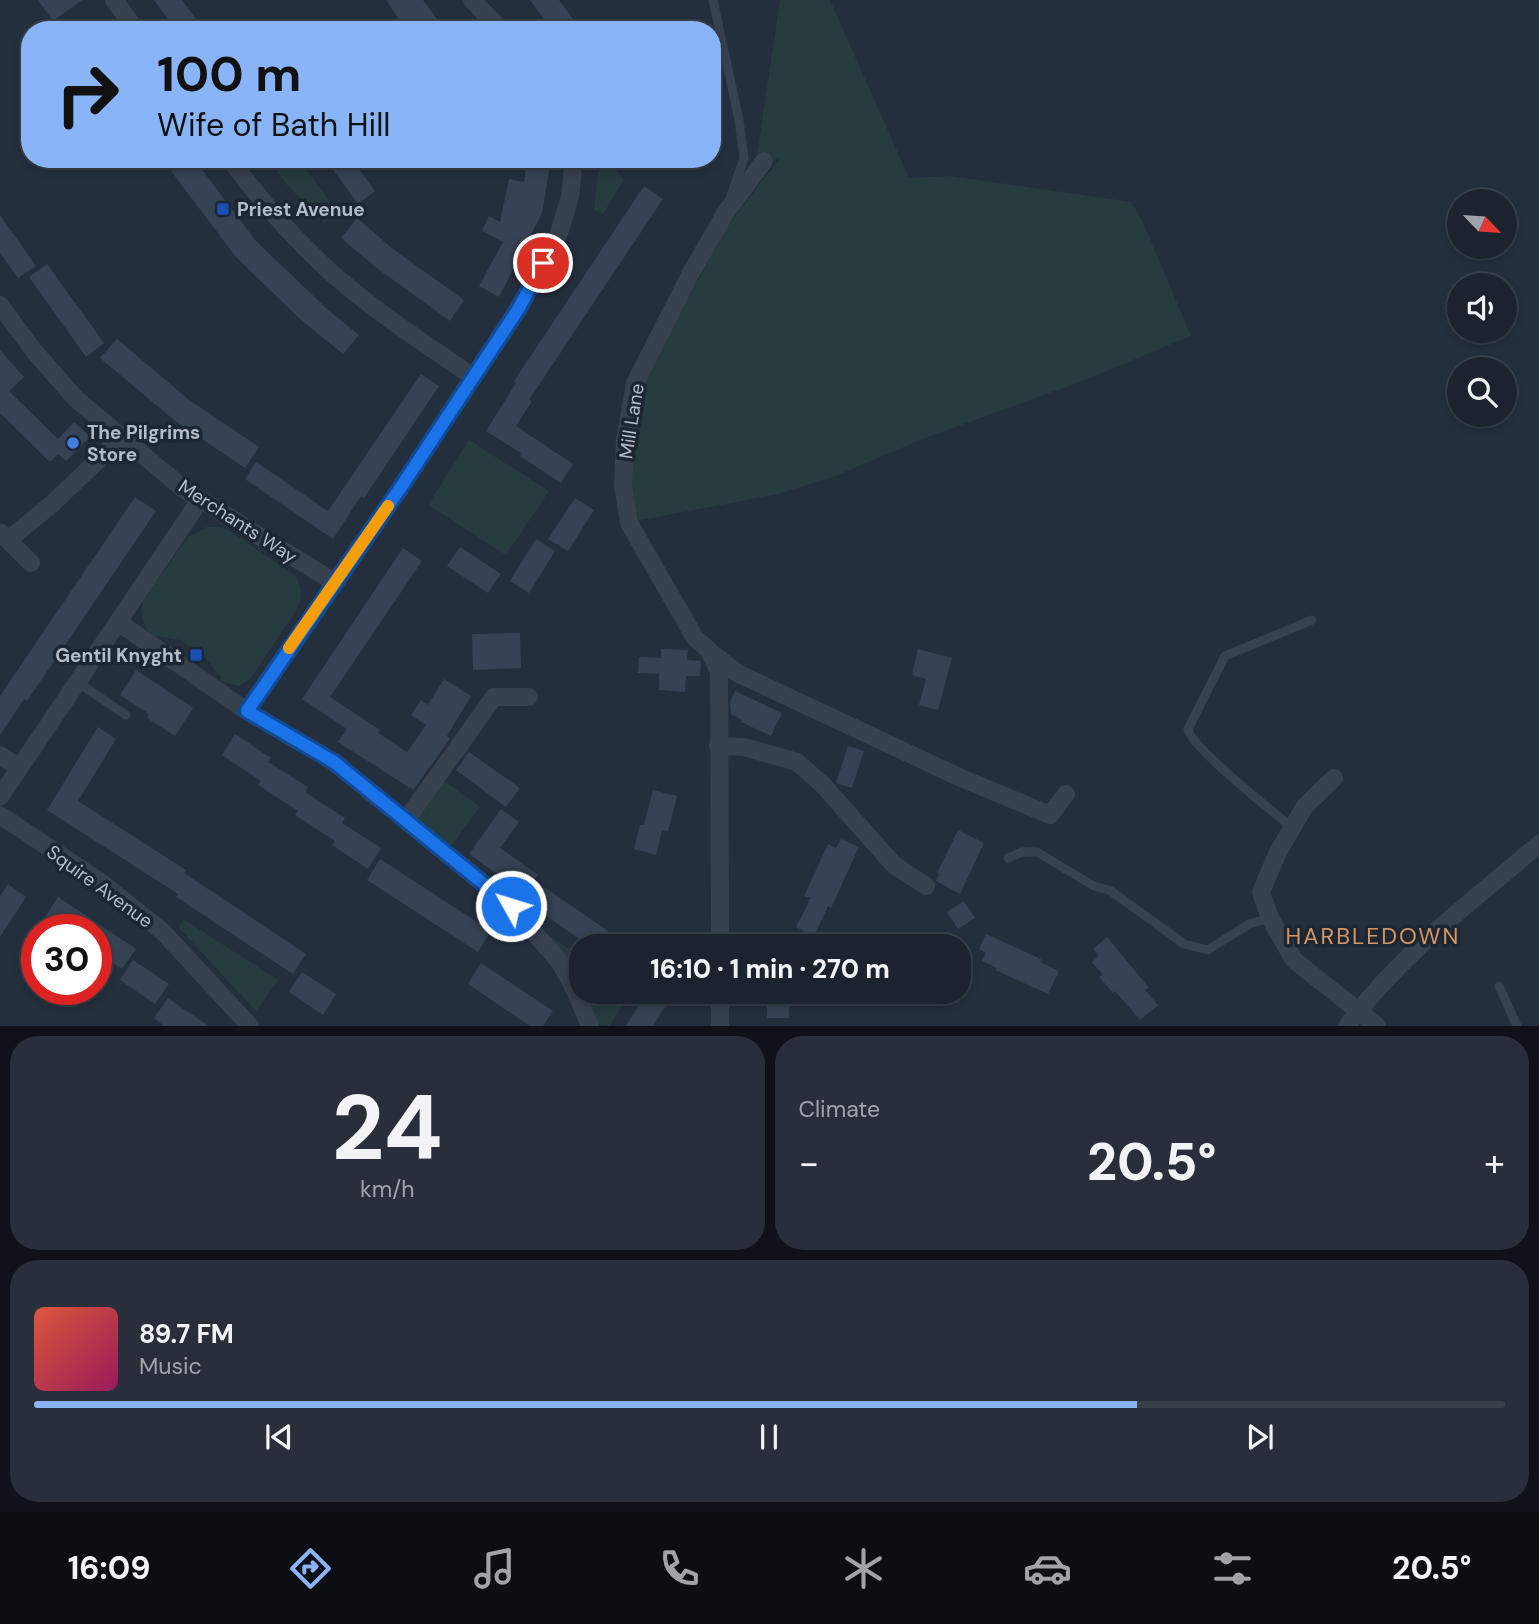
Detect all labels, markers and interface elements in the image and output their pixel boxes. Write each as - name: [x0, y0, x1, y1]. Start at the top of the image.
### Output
- text: 100 m: [157, 42, 301, 106]
- icon: right: [42, 49, 133, 140]
- text: Wife of Bath Hill: [157, 104, 390, 146]
- north arrow: [1447, 189, 1517, 259]
- map controls: [1447, 189, 1517, 427]
- place label: Priest Avenue: [237, 197, 365, 222]
- marker: Priest Avenue: [215, 201, 231, 217]
- pin: [513, 233, 573, 293]
- icon: arrive: [524, 244, 562, 282]
- button: sound: [1447, 273, 1517, 343]
- button: search: [1447, 357, 1517, 427]
- street label: Mill Lane: [613, 382, 650, 461]
- place label: The Pilgrims Store: [87, 420, 200, 467]
- marker: The Pilgrims Store: [65, 435, 81, 451]
- street label: Merchants Way: [174, 474, 302, 569]
- place label: Gentil Knyght: [55, 643, 182, 668]
- marker: Gentil Knyght: [188, 647, 204, 663]
- street label: Squire Avenue: [42, 839, 158, 933]
- position arrow: [474, 869, 548, 943]
- speed limit sign: 30: [21, 914, 112, 1005]
- district label: HARBLEDOWN: [1286, 921, 1460, 951]
- text: 16:10 · 1 min · 270 m: [650, 952, 890, 986]
- text: 24: [332, 1069, 443, 1187]
- text: Climate: [799, 1094, 880, 1124]
- text: 20.5°: [1087, 1128, 1216, 1196]
- text: −: [799, 1138, 819, 1188]
- text: +: [1484, 1138, 1505, 1188]
- text: km/h: [360, 1174, 414, 1204]
- text: 89.7 FM: [139, 1317, 234, 1351]
- text: Music: [139, 1351, 202, 1381]
- icon: previous: [260, 1418, 298, 1456]
- icon: pause: [750, 1418, 788, 1456]
- icon: next: [1241, 1418, 1279, 1456]
- icon: directions: [286, 1544, 335, 1593]
- icon: music: [470, 1544, 519, 1593]
- icon: phone: [655, 1544, 704, 1593]
- icon: climate: [839, 1544, 888, 1593]
- icon: car: [1023, 1544, 1072, 1593]
- icon: filters: [1208, 1544, 1257, 1593]
- text: 16:09: [68, 1547, 151, 1589]
- text: 20.5°: [1392, 1547, 1471, 1589]

